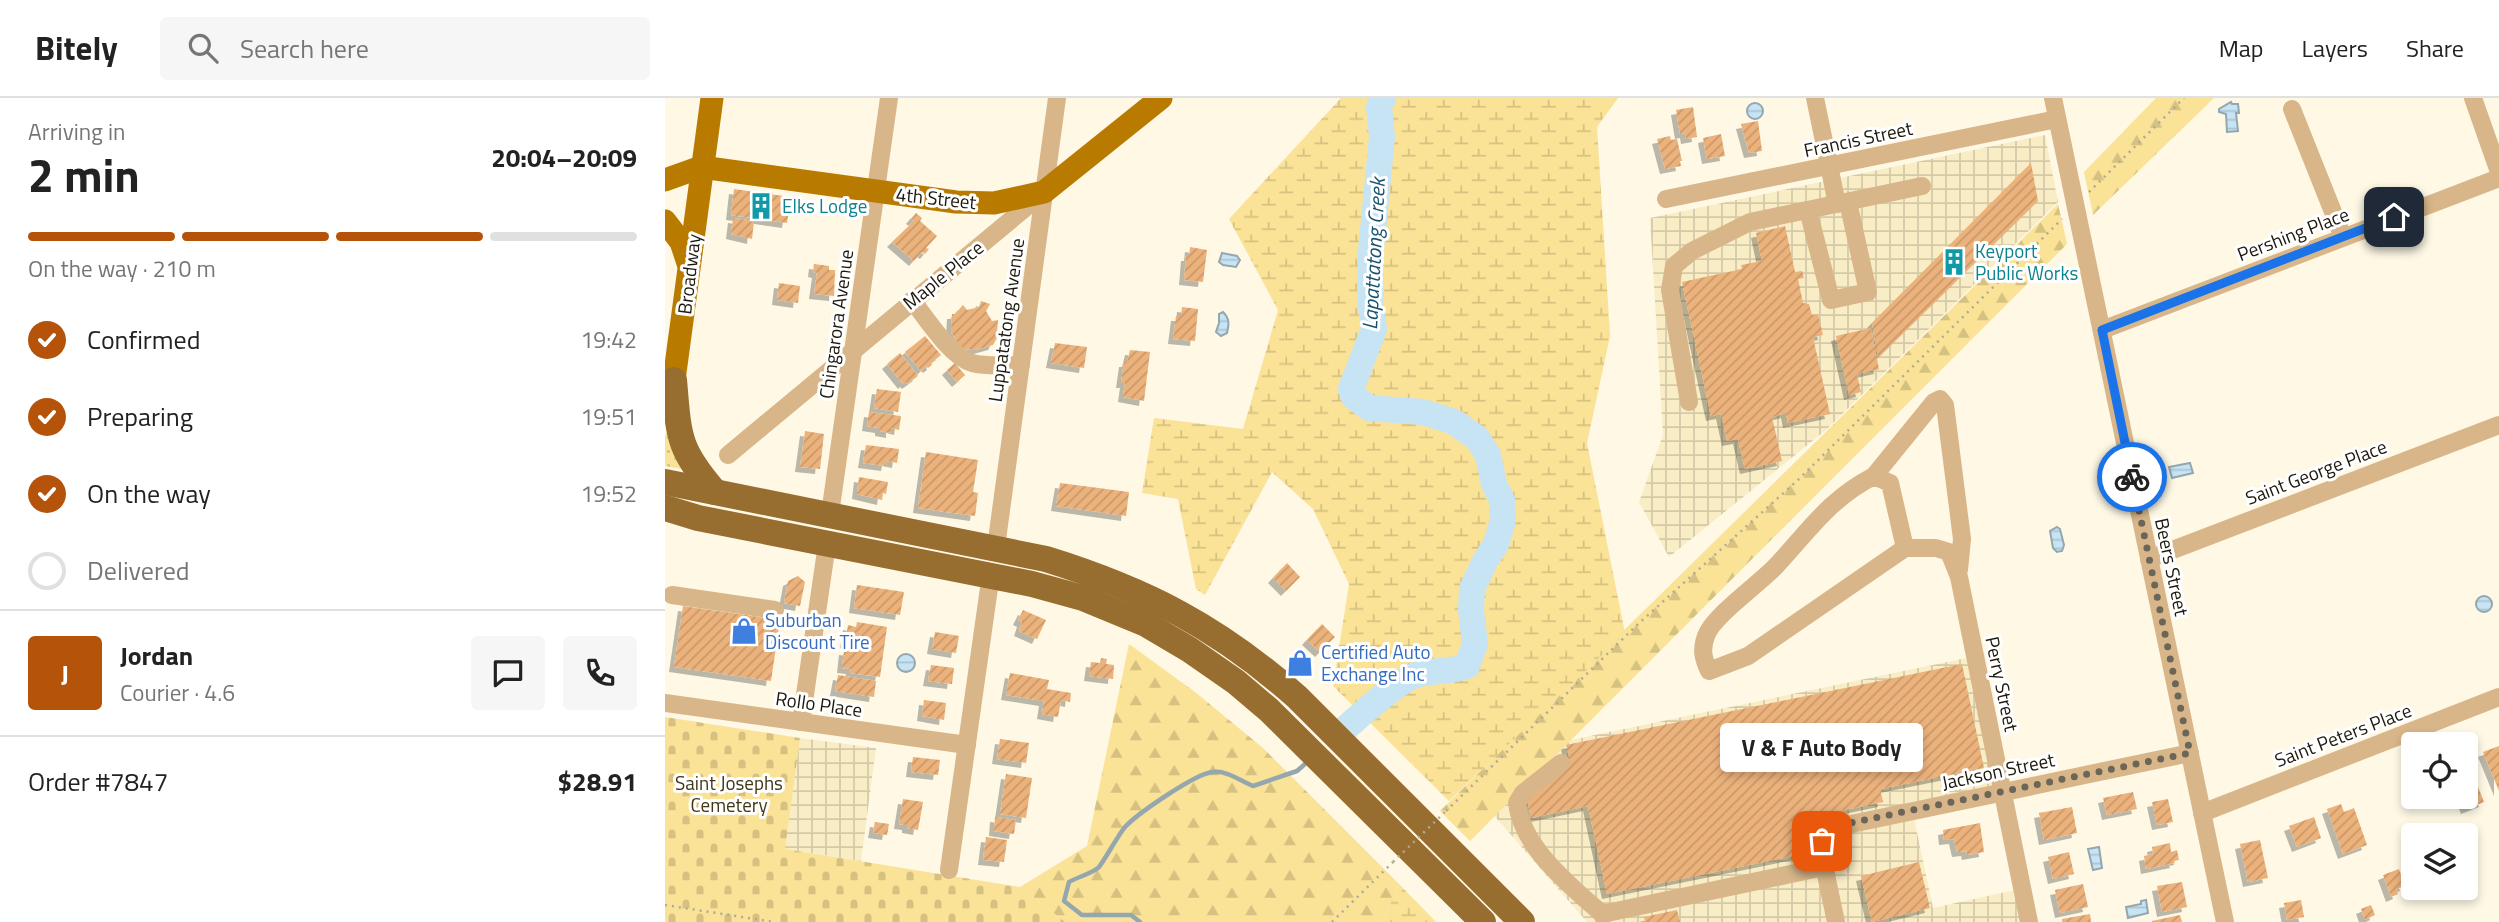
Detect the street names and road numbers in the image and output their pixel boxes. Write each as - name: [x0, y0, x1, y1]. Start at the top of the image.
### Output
- street label: Francis Street: [1801, 113, 1915, 164]
- street label: 4th Street: [894, 179, 978, 216]
- street label: Pershing Place: [2233, 199, 2353, 268]
- street label: Broadway: [669, 232, 708, 316]
- street label: Maple Place: [896, 233, 989, 316]
- street label: Luppatatong Avenue: [980, 236, 1031, 404]
- street label: Chingarora Avenue: [811, 247, 860, 400]
- street label: Saint George Place: [2241, 431, 2391, 512]
- street label: Beers Street: [2148, 515, 2197, 619]
- street label: Perry Street: [1978, 634, 2027, 734]
- street label: Rollo Place: [774, 683, 864, 724]
- street label: Saint Peters Place: [2270, 695, 2415, 774]
- street label: Jackson Street: [1939, 744, 2057, 797]

